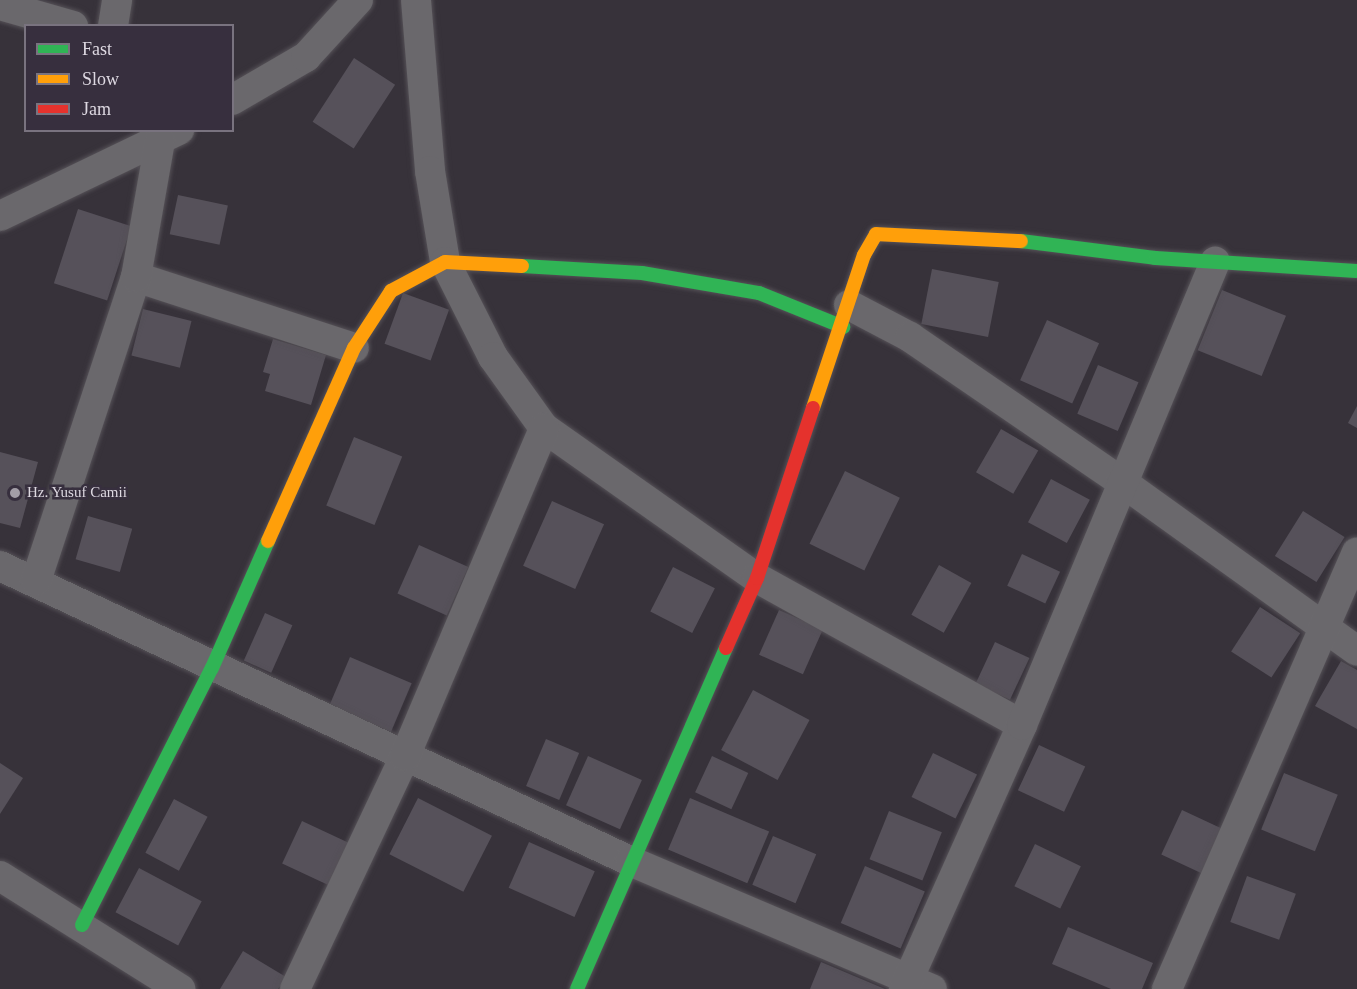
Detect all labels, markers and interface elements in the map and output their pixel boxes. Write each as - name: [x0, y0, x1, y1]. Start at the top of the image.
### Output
- legend: [24, 24, 234, 132]
- text: Fast: [82, 39, 112, 59]
- text: Slow: [82, 69, 119, 89]
- text: Jam: [82, 99, 111, 119]
- place label: Hz. Yusuf Camii: [27, 484, 127, 502]
- marker: Hz. Yusuf Camii: [8, 486, 22, 500]

